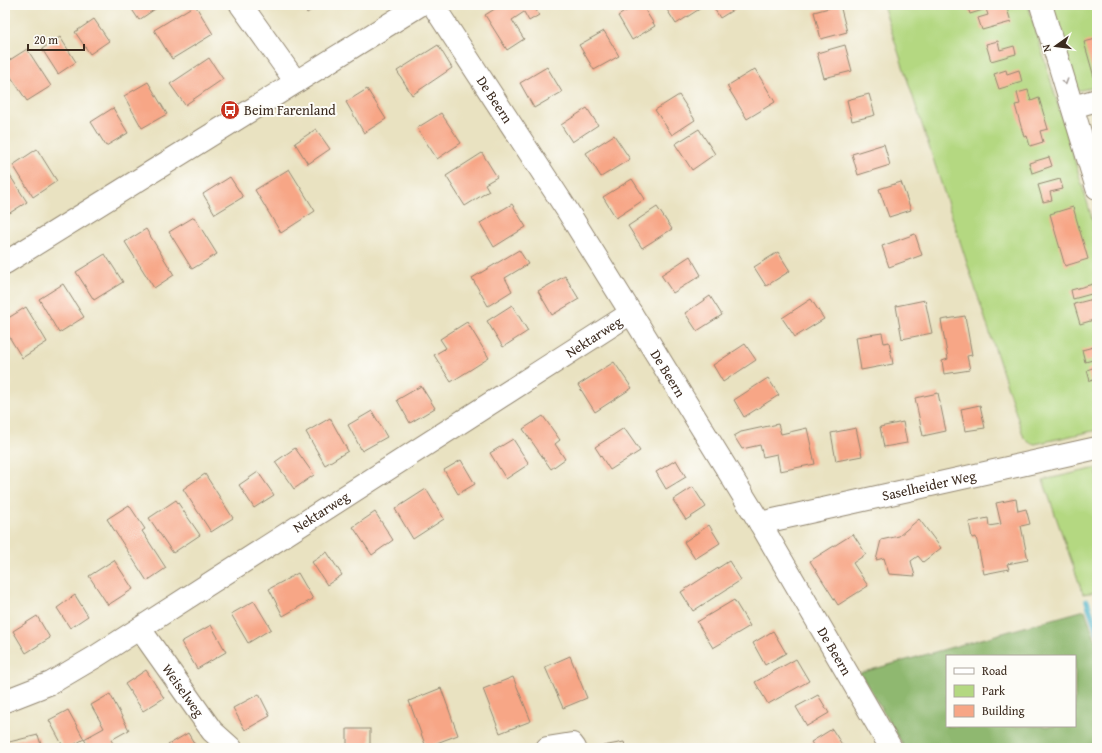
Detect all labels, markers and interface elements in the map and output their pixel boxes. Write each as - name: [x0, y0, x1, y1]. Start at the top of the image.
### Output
- scale bar: [28, 26, 84, 52]
- north arrow: [1036, 26, 1076, 66]
- text: 20 m: [34, 31, 58, 48]
- text: N: [1037, 42, 1055, 54]
- street label: De Beern: [472, 72, 518, 127]
- one-way arrow: [1060, 79, 1069, 86]
- bus stop icon: Beim Farenland: [219, 99, 241, 121]
- place label: Beim Farenland: [244, 100, 336, 120]
- street label: Nektarweg: [562, 311, 626, 363]
- street label: De Beern: [646, 346, 691, 401]
- street label: Saselheider Weg: [880, 465, 978, 506]
- street label: Nektarweg: [289, 486, 353, 538]
- street label: De Beern: [813, 623, 857, 679]
- legend: [946, 655, 1076, 727]
- street label: Weiselweg: [157, 660, 209, 721]
- text: Road: [982, 662, 1008, 679]
- text: Park: [982, 682, 1006, 699]
- text: Building: [982, 702, 1025, 719]

